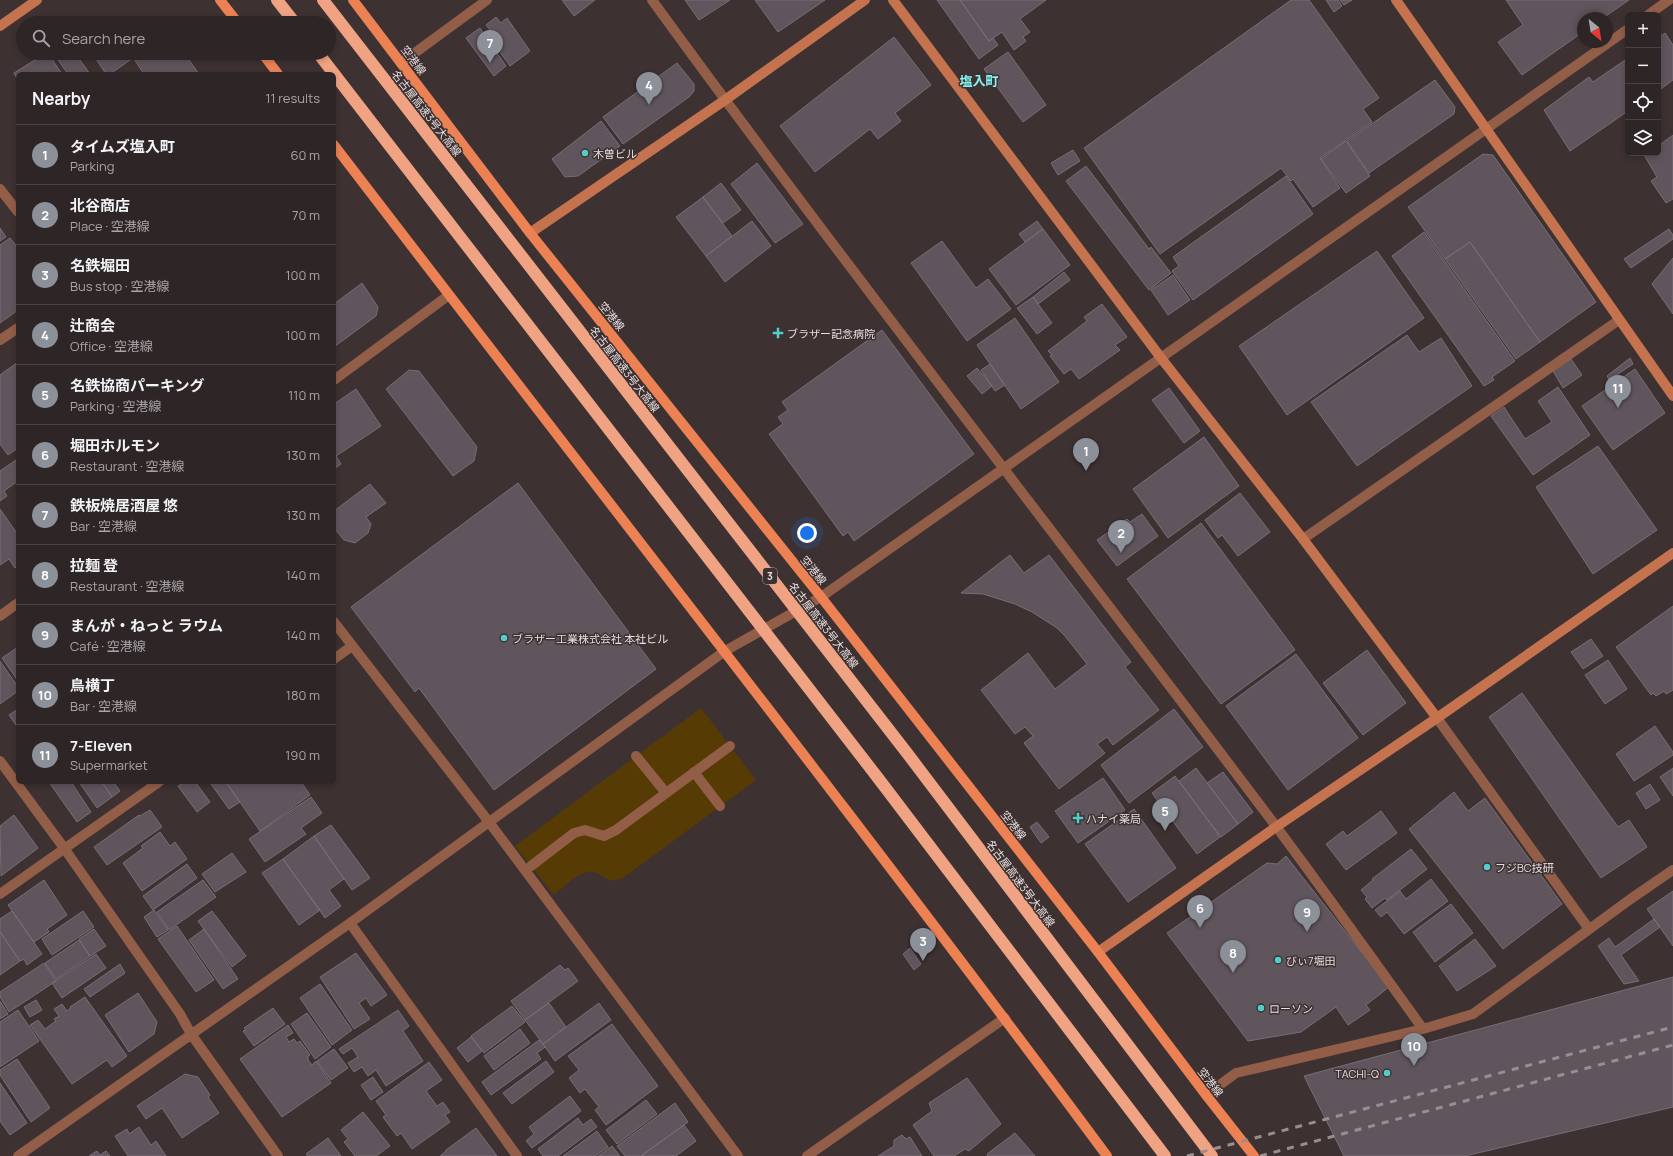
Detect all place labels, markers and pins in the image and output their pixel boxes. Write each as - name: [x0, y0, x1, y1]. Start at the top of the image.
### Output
- pin: 7: [477, 30, 503, 63]
- pin: 4: [636, 72, 662, 105]
- place label: 木曽ビル: [593, 146, 637, 161]
- marker: 木曽ビル: [580, 148, 590, 158]
- place label: ブラザー記念病院: [787, 326, 875, 341]
- marker: ブラザー記念病院: [772, 327, 784, 339]
- pin: 11: [1605, 375, 1631, 408]
- pin: 1: [1073, 438, 1099, 471]
- pin: 2: [1108, 520, 1134, 553]
- place label: ブラザー工業株式会社 本社ビル: [512, 631, 668, 646]
- marker: ブラザー工業株式会社 本社ビル: [499, 633, 509, 643]
- pin: 5: [1152, 798, 1178, 831]
- place label: ハナイ薬局: [1086, 811, 1141, 826]
- marker: ハナイ薬局: [1073, 813, 1083, 823]
- place label: フジBC技研: [1495, 860, 1554, 875]
- marker: フジBC技研: [1482, 862, 1492, 872]
- pin: 6: [1187, 895, 1213, 928]
- pin: 9: [1294, 899, 1320, 932]
- pin: 3: [910, 928, 936, 961]
- pin: 8: [1220, 940, 1246, 973]
- place label: びぃ7堀田: [1286, 953, 1336, 968]
- marker: びぃ7堀田: [1273, 955, 1283, 965]
- place label: ローソン: [1269, 1001, 1313, 1016]
- marker: ローソン: [1256, 1003, 1266, 1013]
- pin: 10: [1401, 1033, 1427, 1066]
- place label: TACHI-Q: [1335, 1066, 1379, 1081]
- marker: TACHI-Q: [1382, 1068, 1392, 1078]

